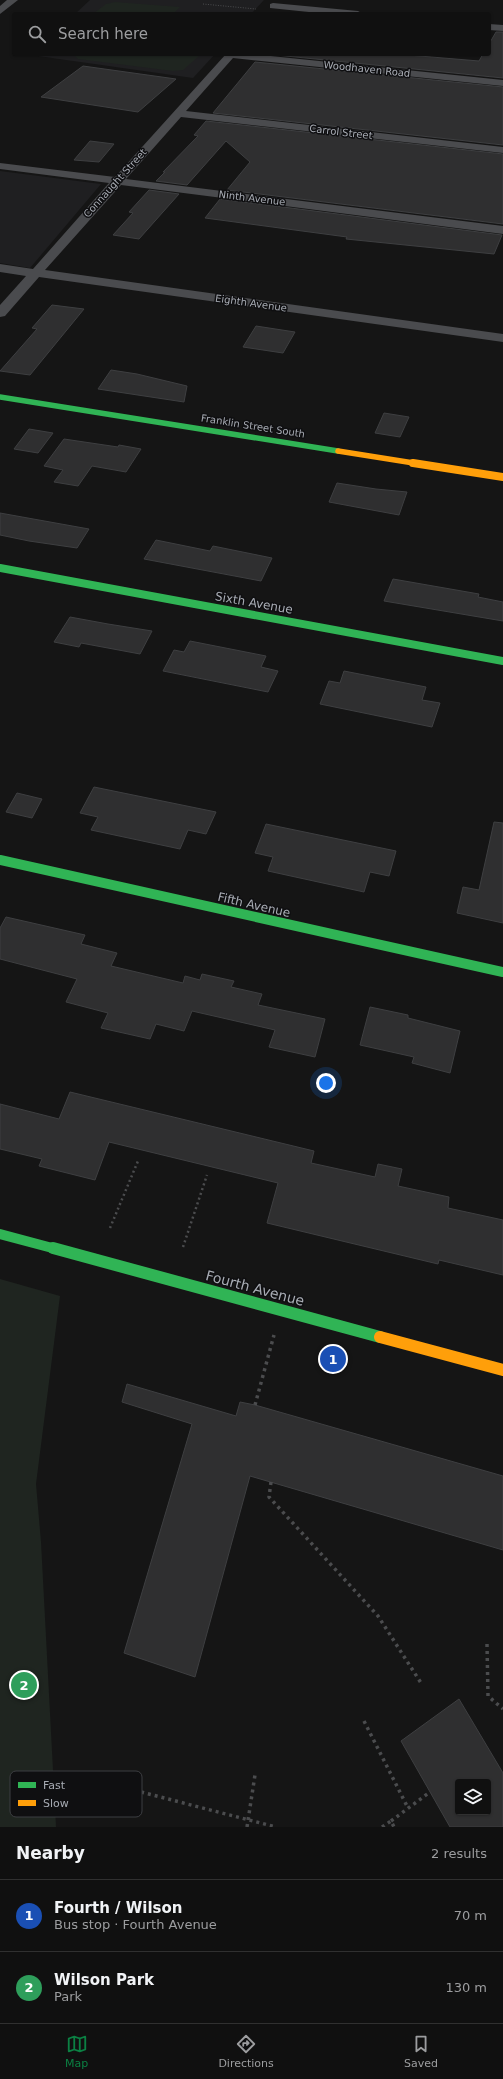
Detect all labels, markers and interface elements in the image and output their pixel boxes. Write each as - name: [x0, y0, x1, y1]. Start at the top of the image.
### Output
- search box: [12, 12, 491, 56]
- icon: search: [26, 23, 48, 45]
- text: Search here: [58, 25, 148, 43]
- street label: Woodhaven Road: [323, 59, 411, 79]
- street label: Carrol Street: [309, 123, 373, 141]
- street label: Connaught Street: [81, 146, 149, 220]
- street label: Ninth Avenue: [218, 188, 286, 208]
- street label: Eighth Avenue: [214, 293, 288, 313]
- street label: Franklin Street South: [200, 412, 306, 440]
- street label: Sixth Avenue: [214, 589, 294, 617]
- street label: Fifth Avenue: [216, 890, 292, 920]
- your location: [316, 1073, 336, 1093]
- street label: Fourth Avenue: [204, 1267, 306, 1309]
- pin: 1: [320, 1344, 346, 1374]
- pin: 2: [11, 1670, 37, 1700]
- legend: [10, 1771, 142, 1817]
- text: Fast: [43, 1779, 66, 1792]
- map controls: [455, 1779, 491, 1815]
- button: layers: [455, 1779, 491, 1815]
- text: Slow: [43, 1797, 69, 1810]
- text: Nearby: [16, 1843, 85, 1863]
- text: 2 results: [431, 1846, 487, 1861]
- text: Fourth / Wilson: [54, 1899, 183, 1917]
- text: 1: [24, 1908, 34, 1923]
- text: 70 m: [454, 1908, 487, 1923]
- text: Bus stop · Fourth Avenue: [54, 1917, 217, 1932]
- text: Wilson Park: [54, 1971, 154, 1989]
- text: 2: [24, 1980, 34, 1995]
- text: 130 m: [445, 1980, 487, 1995]
- text: Park: [54, 1989, 82, 2004]
- tab: Map: [65, 2033, 88, 2070]
- tab: Directions: [218, 2033, 274, 2070]
- tab: Saved: [404, 2033, 438, 2070]

